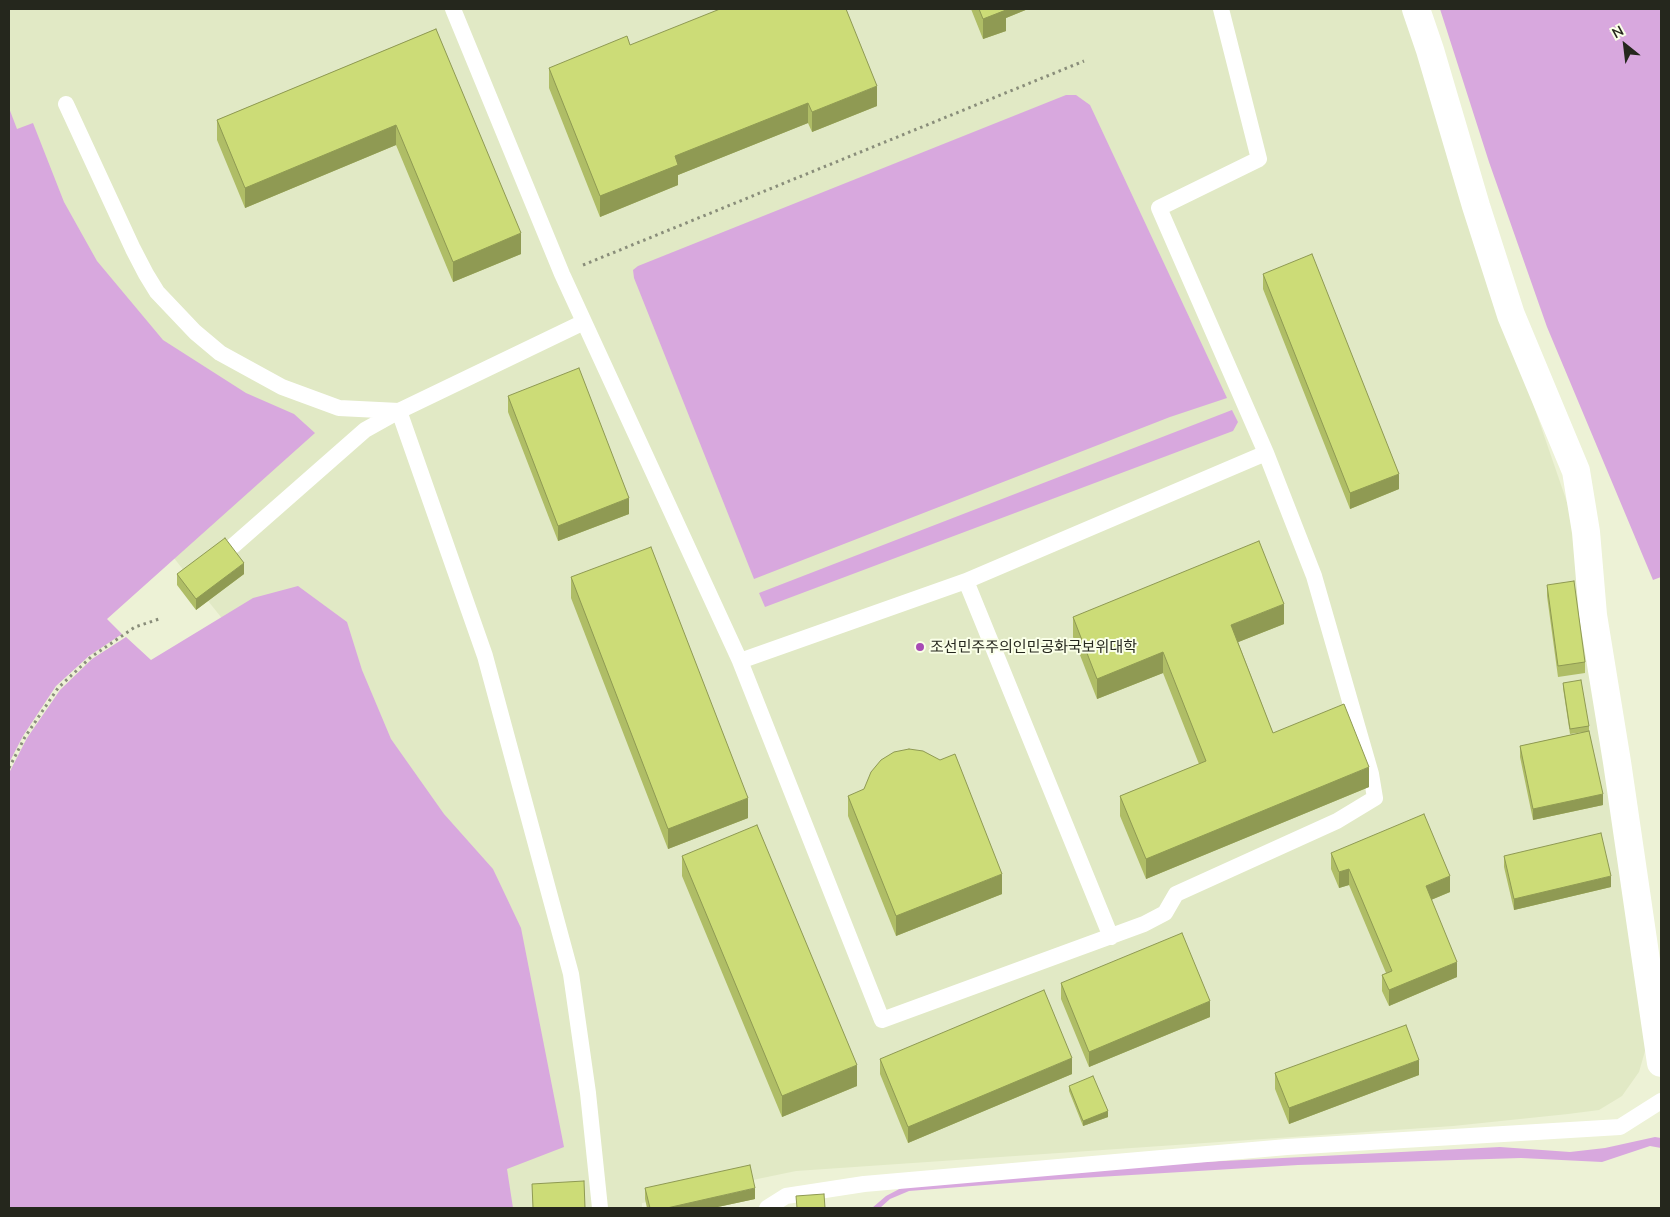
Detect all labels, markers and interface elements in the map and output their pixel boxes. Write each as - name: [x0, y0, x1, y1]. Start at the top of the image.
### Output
- north arrow: [1600, 20, 1650, 70]
- text: N: [1609, 21, 1627, 42]
- place label: 조선민주주의인민공화국보위대학: [930, 638, 1137, 656]
- marker: 조선민주주의인민공화국보위대학: [914, 641, 926, 653]

